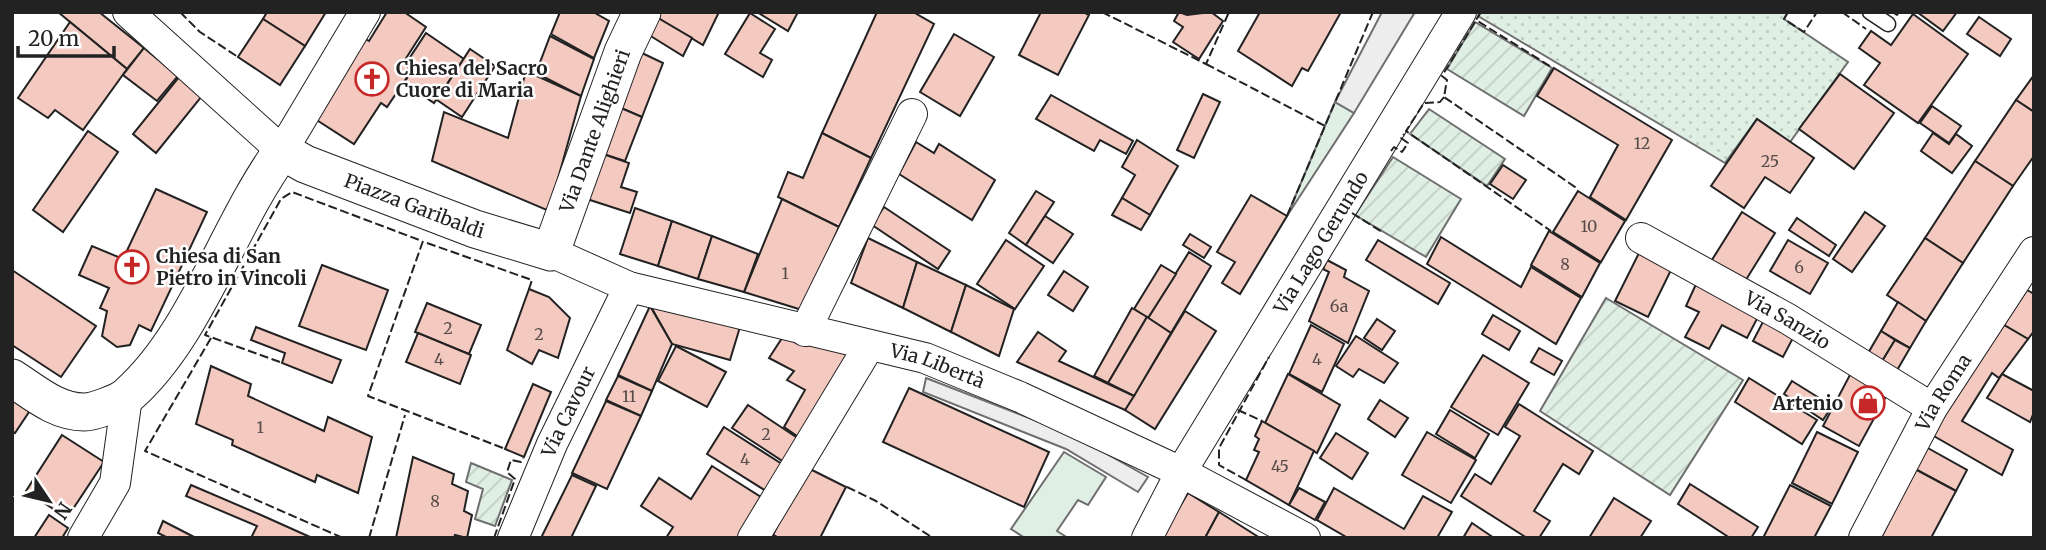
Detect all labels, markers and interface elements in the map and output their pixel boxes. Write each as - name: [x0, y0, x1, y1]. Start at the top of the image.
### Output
- scale bar: [18, 14, 114, 58]
- text: 20 m: [28, 25, 80, 52]
- street label: Via Dante Alighieri: [554, 46, 635, 217]
- place label: Chiesa del Sacro Cuore di Maria: [396, 56, 548, 102]
- church icon: Chiesa del Sacro Cuore di Maria: [353, 60, 391, 98]
- house number: 12: [1634, 133, 1650, 153]
- house number: 25: [1761, 151, 1779, 171]
- street label: Via Lago Gerundo: [1268, 167, 1373, 319]
- street label: Piazza Garibaldi: [341, 168, 487, 243]
- house number: 10: [1581, 216, 1597, 236]
- place label: Chiesa di San Pietro in Vincoli: [156, 244, 307, 290]
- church icon: Chiesa di San Pietro in Vincoli: [113, 248, 151, 286]
- house number: 8: [1560, 254, 1570, 274]
- house number: 6: [1794, 257, 1804, 277]
- house number: 1: [781, 263, 789, 283]
- street label: Via Sanzio: [1740, 285, 1835, 354]
- house number: 6a: [1330, 296, 1349, 316]
- house number: 2: [443, 318, 453, 338]
- house number: 2: [534, 324, 544, 344]
- street label: Via Libertà: [887, 338, 988, 393]
- house number: 4: [434, 349, 444, 369]
- house number: 4: [1312, 349, 1322, 369]
- street label: Via Roma: [1910, 349, 1976, 436]
- street label: Via Cavour: [536, 362, 600, 461]
- shop icon: Artenio: [1849, 384, 1887, 422]
- house number: 11: [622, 386, 636, 406]
- place label: Artenio: [1772, 391, 1843, 415]
- house number: 1: [256, 417, 264, 437]
- house number: 2: [761, 424, 771, 444]
- house number: 4: [740, 449, 750, 469]
- house number: 45: [1271, 456, 1289, 476]
- north arrow: [14, 466, 84, 536]
- house number: 8: [430, 491, 440, 511]
- text: N: [49, 498, 77, 524]

